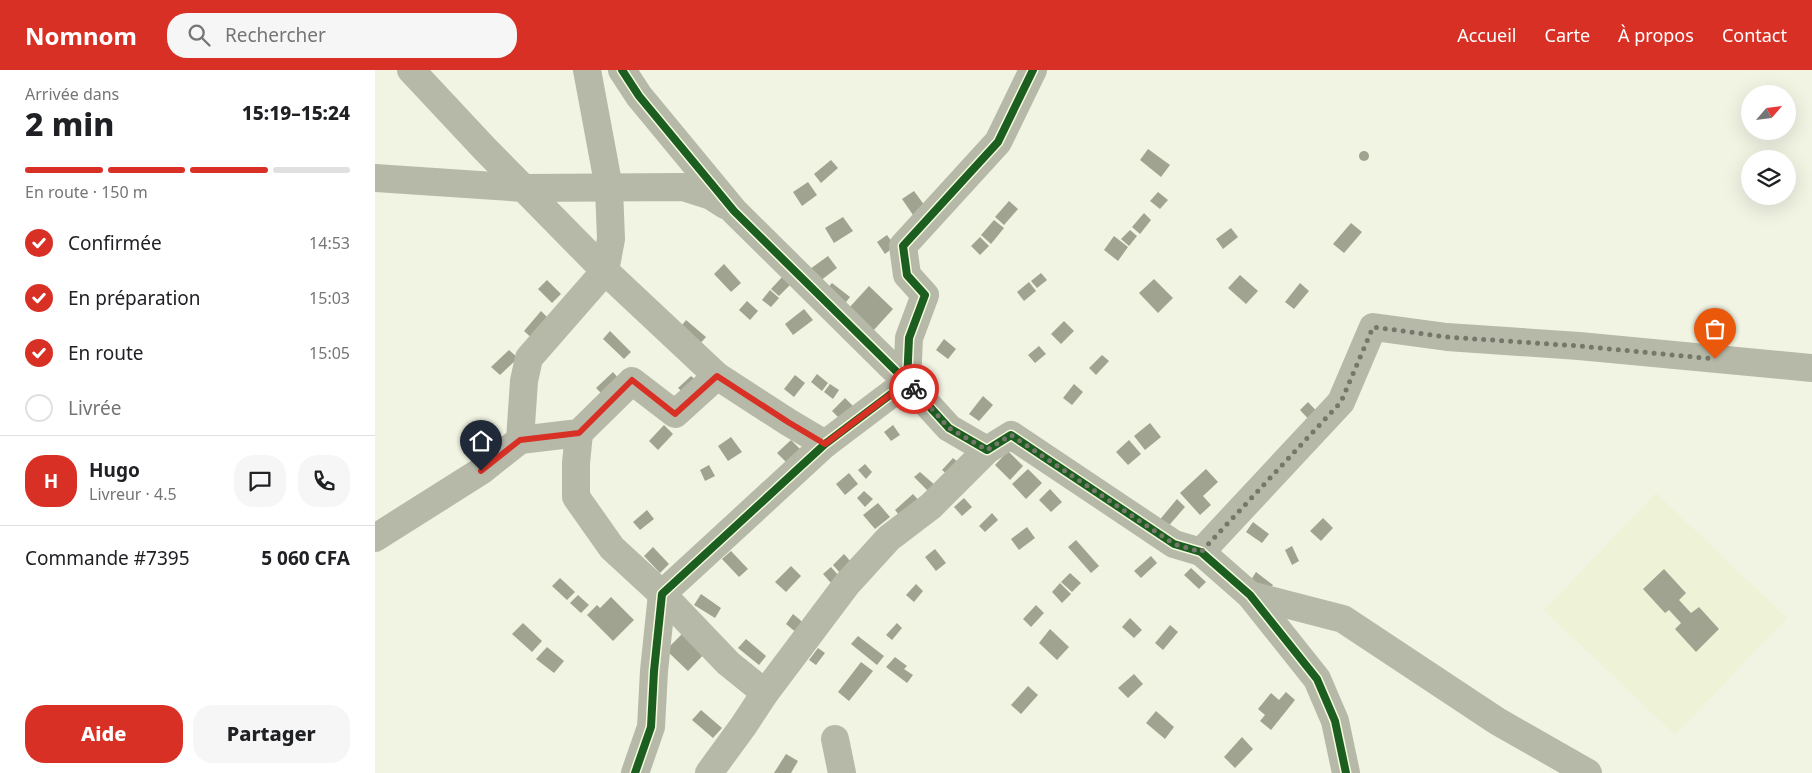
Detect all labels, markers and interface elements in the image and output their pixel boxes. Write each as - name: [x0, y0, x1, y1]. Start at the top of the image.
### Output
- search box: [167, 13, 517, 58]
- text: Nomnom: [25, 19, 137, 52]
- icon: search: [185, 21, 213, 49]
- text: Rechercher: [225, 22, 326, 48]
- text: Accueil: [1457, 23, 1517, 47]
- text: Carte: [1545, 23, 1590, 47]
- text: À propos: [1618, 23, 1694, 47]
- text: Contact: [1722, 23, 1787, 47]
- text: Arrivée dans: [25, 83, 119, 105]
- north arrow: [1741, 85, 1796, 140]
- map controls: [1741, 85, 1796, 205]
- text: 15:19–15:24: [242, 100, 350, 126]
- text: 2 min: [25, 102, 114, 145]
- button: layers: [1741, 150, 1796, 205]
- text: En route · 150 m: [25, 181, 148, 203]
- icon: check: [25, 229, 53, 257]
- text: Confirmée: [68, 230, 162, 256]
- text: 14:53: [309, 232, 350, 254]
- icon: check: [25, 284, 53, 312]
- text: En préparation: [68, 285, 201, 311]
- text: 15:03: [309, 287, 350, 309]
- pin: [1694, 308, 1736, 359]
- icon: bag: [1701, 315, 1729, 343]
- icon: check: [25, 339, 53, 367]
- text: En route: [68, 340, 144, 366]
- text: 15:05: [309, 342, 350, 364]
- courier: [889, 364, 939, 414]
- icon: bike: [900, 375, 928, 403]
- text: Livrée: [68, 395, 121, 421]
- pin: [460, 420, 502, 471]
- icon: home: [467, 427, 495, 455]
- button: chat: [234, 455, 286, 507]
- button: phone: [298, 455, 350, 507]
- text: Hugo: [89, 457, 140, 483]
- text: H: [44, 468, 58, 494]
- text: Livreur · 4.5: [89, 483, 177, 505]
- text: Commande #7395: [25, 545, 190, 571]
- text: 5 060 CFA: [261, 545, 350, 571]
- button: Aide: [25, 705, 183, 763]
- button: Partager: [193, 705, 350, 763]

